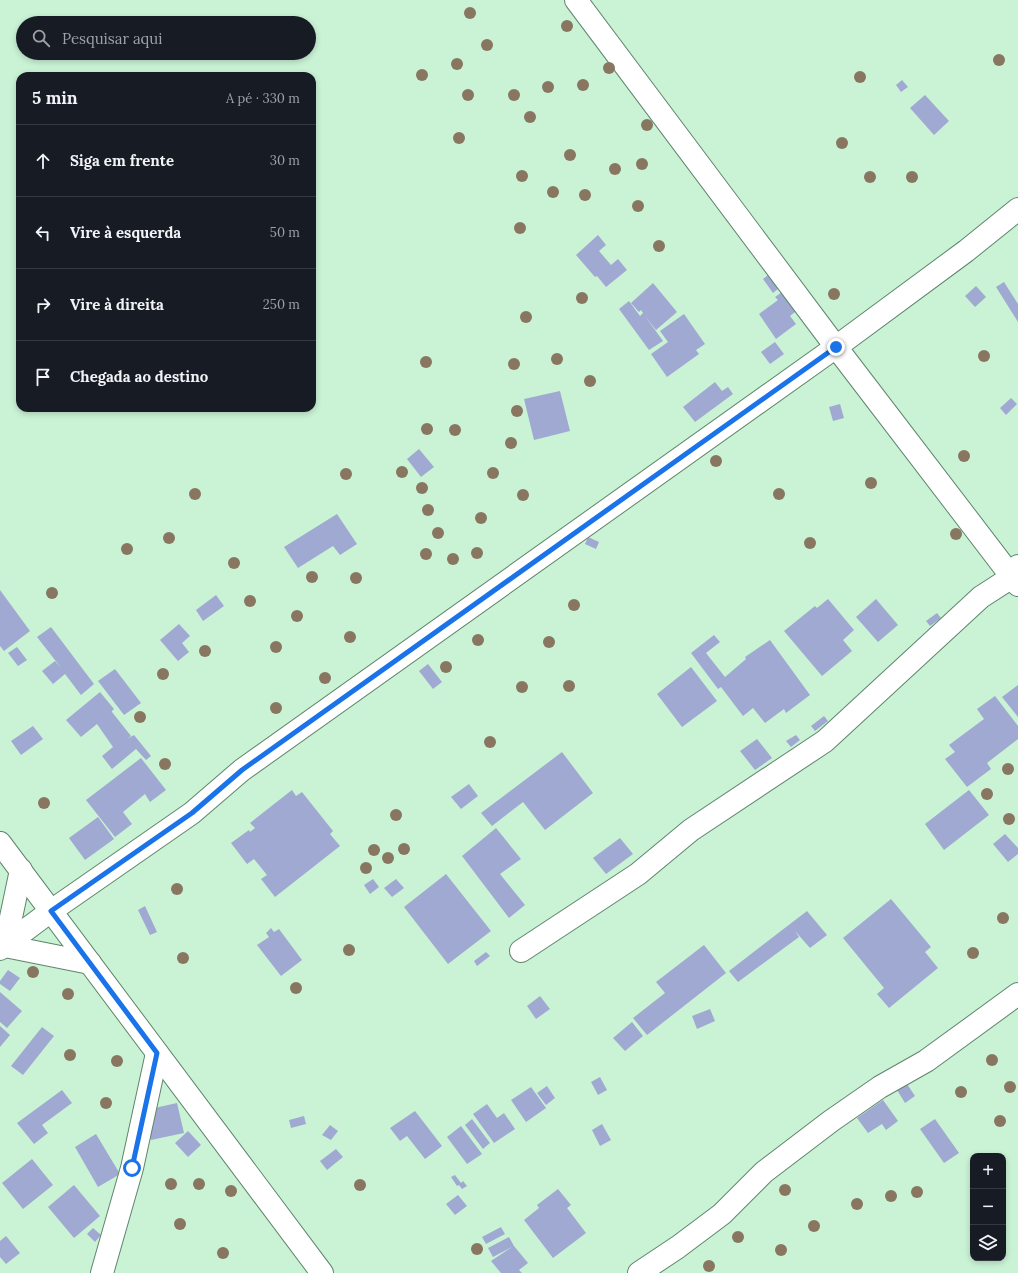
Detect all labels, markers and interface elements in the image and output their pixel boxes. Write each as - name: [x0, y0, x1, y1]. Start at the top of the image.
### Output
- search box: [16, 16, 316, 60]
- icon: search: [30, 27, 52, 49]
- text: Pesquisar aqui: [62, 29, 162, 48]
- text: 5 min: [32, 87, 78, 109]
- text: A pé · 330 m: [226, 90, 300, 107]
- icon: ahead: [32, 150, 54, 172]
- text: Siga em frente: [70, 151, 174, 170]
- text: 30 m: [270, 152, 300, 169]
- icon: left: [32, 222, 54, 244]
- text: Vire à esquerda: [70, 223, 181, 242]
- text: 50 m: [270, 224, 300, 241]
- icon: right: [32, 294, 54, 316]
- text: Vire à direita: [70, 295, 164, 314]
- text: 250 m: [263, 296, 300, 313]
- route end: [827, 338, 845, 356]
- icon: arrive: [32, 366, 54, 388]
- text: Chegada ao destino: [70, 367, 208, 386]
- map controls: [970, 1153, 1006, 1261]
- button: +: [970, 1153, 1006, 1189]
- route start: [123, 1159, 141, 1177]
- button: −: [970, 1189, 1006, 1225]
- button: layers: [970, 1225, 1006, 1261]

